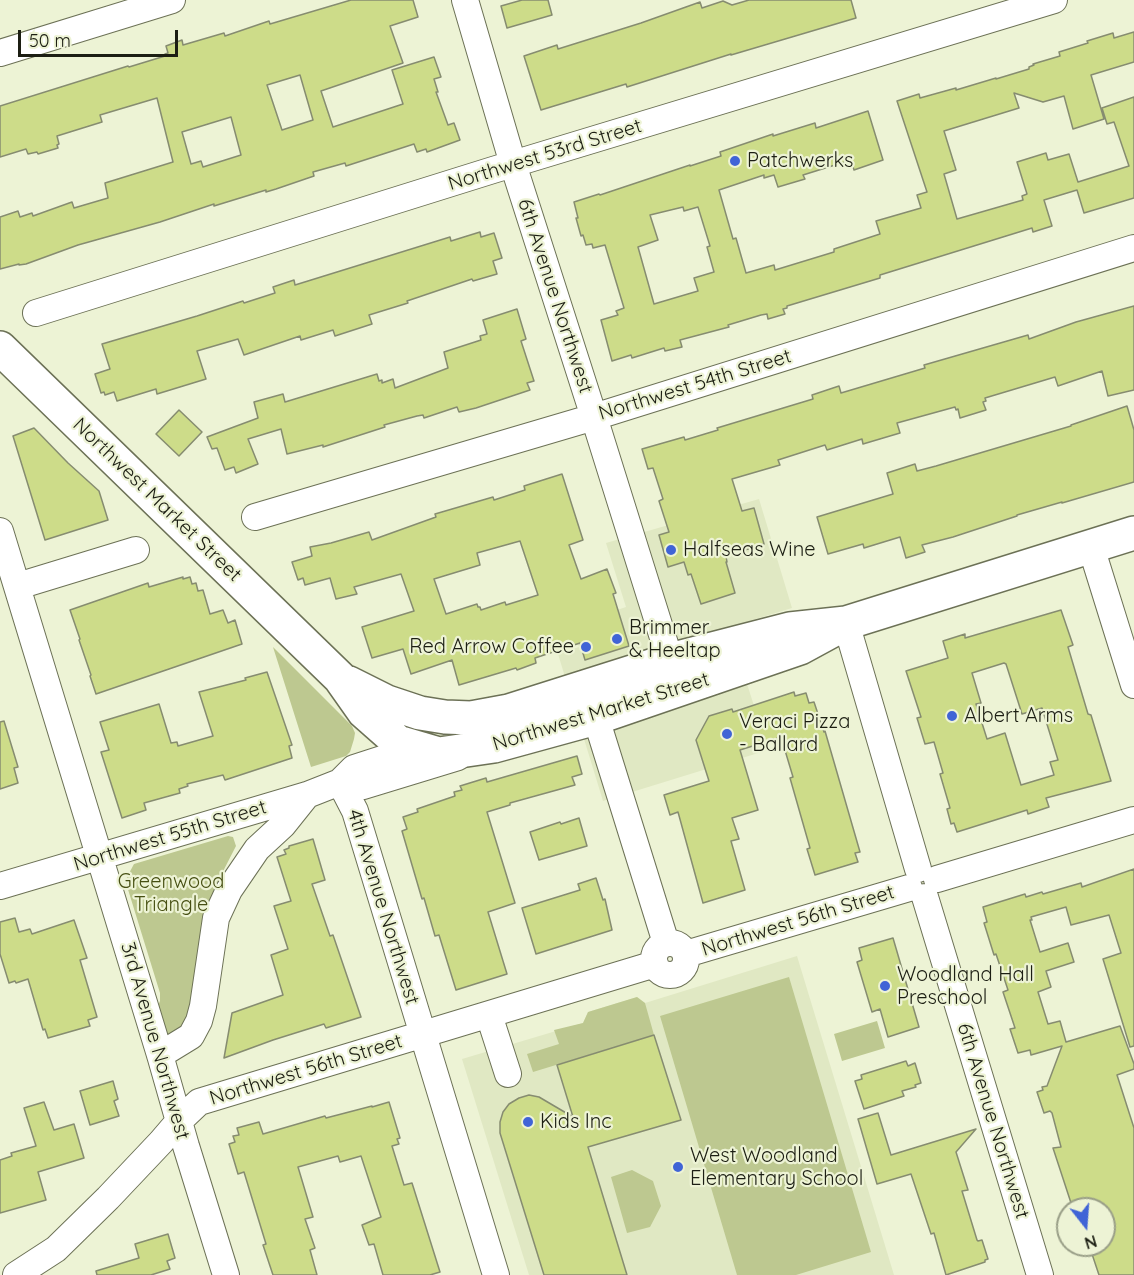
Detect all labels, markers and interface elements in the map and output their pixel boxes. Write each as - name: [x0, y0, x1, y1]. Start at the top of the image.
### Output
- scale bar: [21, 18, 182, 56]
- text: 50 m: [29, 29, 71, 52]
- street label: Northwest 53rd Street: [445, 114, 645, 196]
- place label: Patchwerks: [747, 149, 853, 173]
- marker: Patchwerks: [728, 154, 742, 168]
- street label: 6th Avenue Northwest: [512, 196, 598, 396]
- street label: Northwest 54th Street: [596, 344, 794, 426]
- street label: Northwest Market Street: [68, 413, 246, 587]
- place label: Halfseas Wine: [683, 538, 815, 562]
- marker: Halfseas Wine: [664, 543, 678, 557]
- place label: Brimmer & Heeltap: [629, 616, 721, 663]
- marker: Brimmer & Heeltap: [610, 632, 624, 646]
- place label: Red Arrow Coffee: [409, 635, 574, 659]
- marker: Red Arrow Coffee: [579, 640, 593, 654]
- street label: Northwest Market Street: [490, 668, 712, 756]
- place label: Albert Arms: [964, 704, 1073, 728]
- marker: Albert Arms: [945, 709, 959, 723]
- place label: Veraci Pizza - Ballard: [739, 710, 850, 757]
- marker: Veraci Pizza - Ballard: [720, 727, 734, 741]
- street label: Northwest 55th Street: [71, 795, 269, 877]
- street label: 4th Avenue Northwest: [342, 806, 424, 1008]
- park label: Greenwood Triangle: [118, 870, 224, 917]
- street label: Northwest 56th Street: [699, 880, 897, 962]
- street label: 3rd Avenue Northwest: [115, 940, 195, 1142]
- place label: Woodland Hall Preschool: [897, 963, 1034, 1010]
- marker: Woodland Hall Preschool: [878, 979, 892, 993]
- street label: 6th Avenue Northwest: [952, 1020, 1034, 1222]
- street label: Northwest 56th Street: [207, 1029, 405, 1111]
- place label: Kids Inc: [540, 1110, 612, 1134]
- marker: Kids Inc: [521, 1115, 535, 1129]
- place label: West Woodland Elementary School: [690, 1144, 863, 1191]
- marker: West Woodland Elementary School: [671, 1160, 685, 1174]
- north arrow: [1056, 1197, 1116, 1257]
- text: N: [1082, 1231, 1099, 1254]

